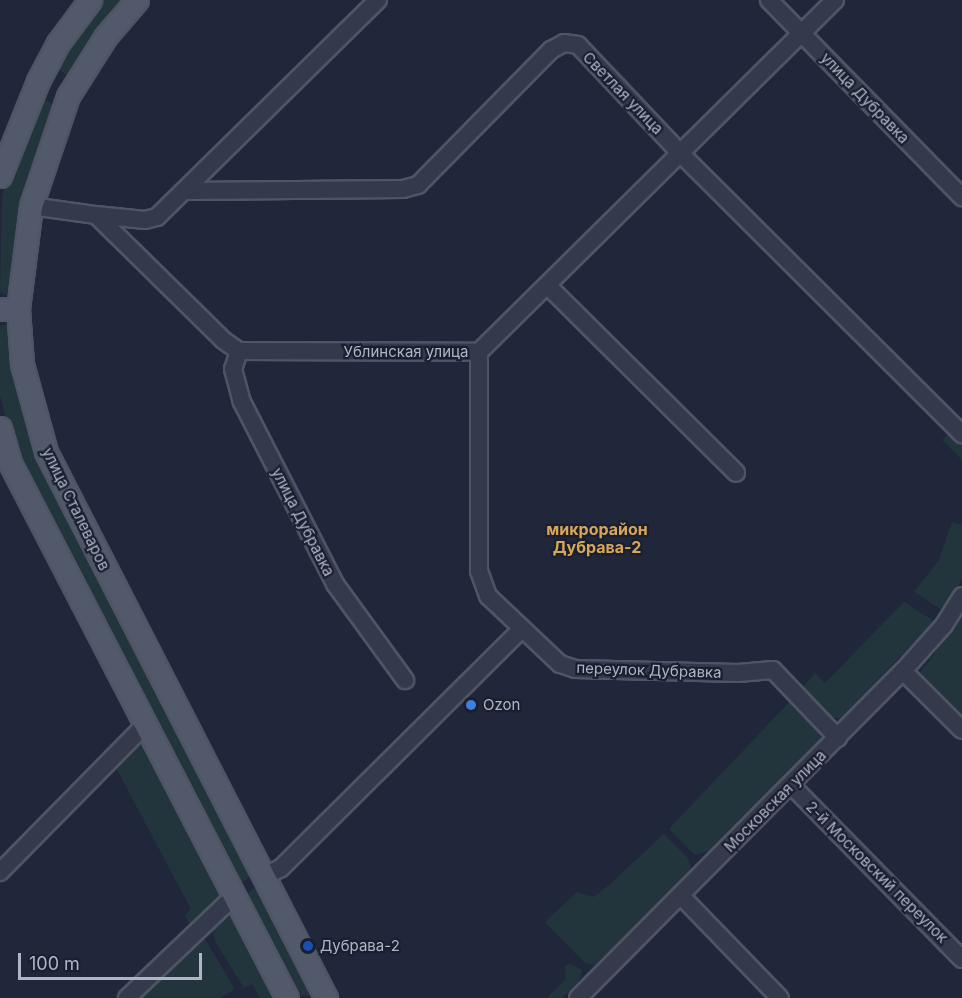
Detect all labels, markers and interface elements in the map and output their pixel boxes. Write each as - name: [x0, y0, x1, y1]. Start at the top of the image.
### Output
- street label: Светлая улица: [579, 48, 667, 138]
- street label: улица Дубравка: [817, 49, 913, 147]
- street label: Ублинская улица: [344, 343, 468, 361]
- street label: улица Сталеваров: [39, 445, 113, 573]
- street label: улица Дубравка: [268, 465, 338, 579]
- district label: микрорайон Дубрава-2: [546, 519, 648, 557]
- street label: переулок Дубравка: [576, 658, 722, 682]
- place label: Ozon: [483, 696, 520, 714]
- marker: Ozon: [464, 698, 478, 712]
- street label: Московская улица: [720, 746, 830, 856]
- street label: 2-й Московский переулок: [802, 797, 952, 947]
- place label: Дубрава-2: [320, 937, 400, 955]
- marker: Дубрава-2: [301, 939, 315, 953]
- scale bar: [21, 941, 206, 979]
- text: 100 m: [29, 953, 80, 974]

